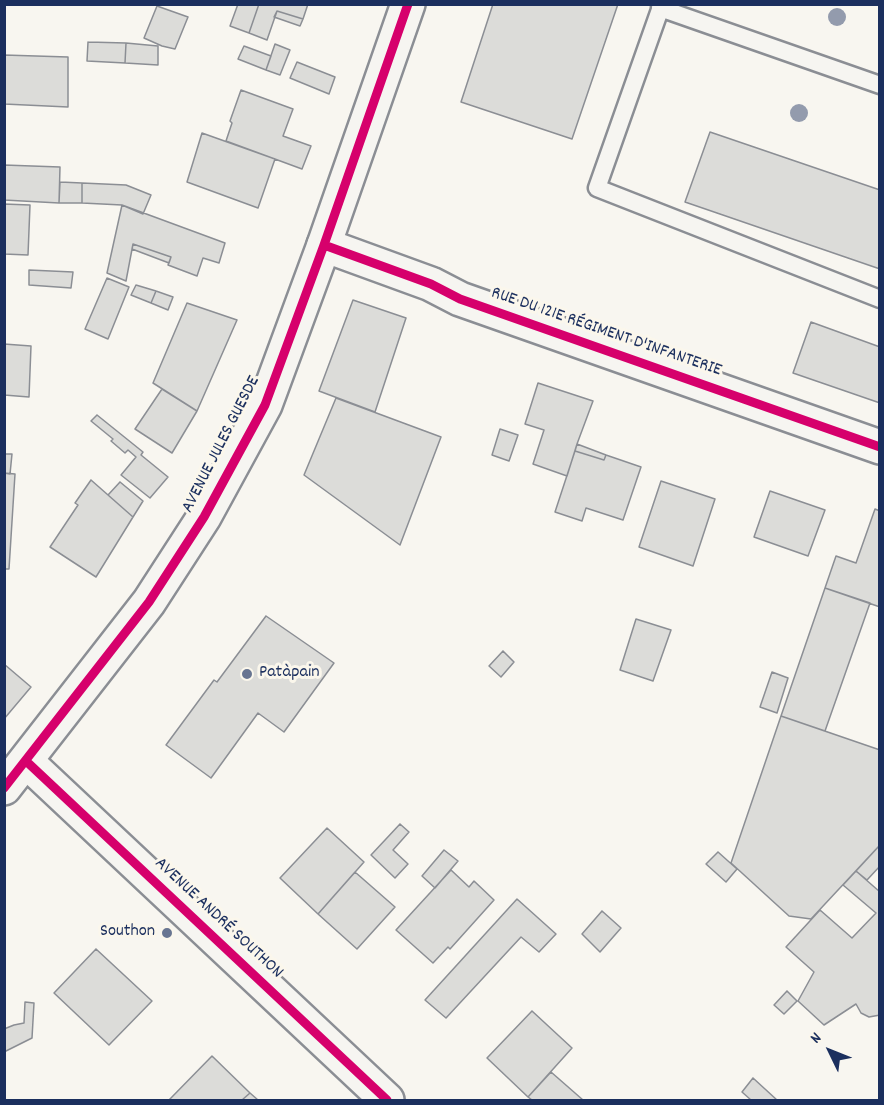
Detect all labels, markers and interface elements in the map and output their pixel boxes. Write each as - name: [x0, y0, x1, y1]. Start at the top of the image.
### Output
- street label: RUE DU 121E RÉGIMENT D'INFANTERIE: [488, 283, 724, 383]
- street label: AVENUE JULES GUESDE: [178, 373, 266, 517]
- place label: Patàpain: [259, 663, 320, 685]
- marker: Patàpain: [240, 667, 254, 681]
- street label: AVENUE ANDRÉ SOUTHON: [149, 854, 287, 984]
- place label: Southon: [100, 922, 155, 944]
- marker: Southon: [160, 926, 174, 940]
- north arrow: [800, 1021, 860, 1081]
- text: N: [805, 1028, 828, 1049]

